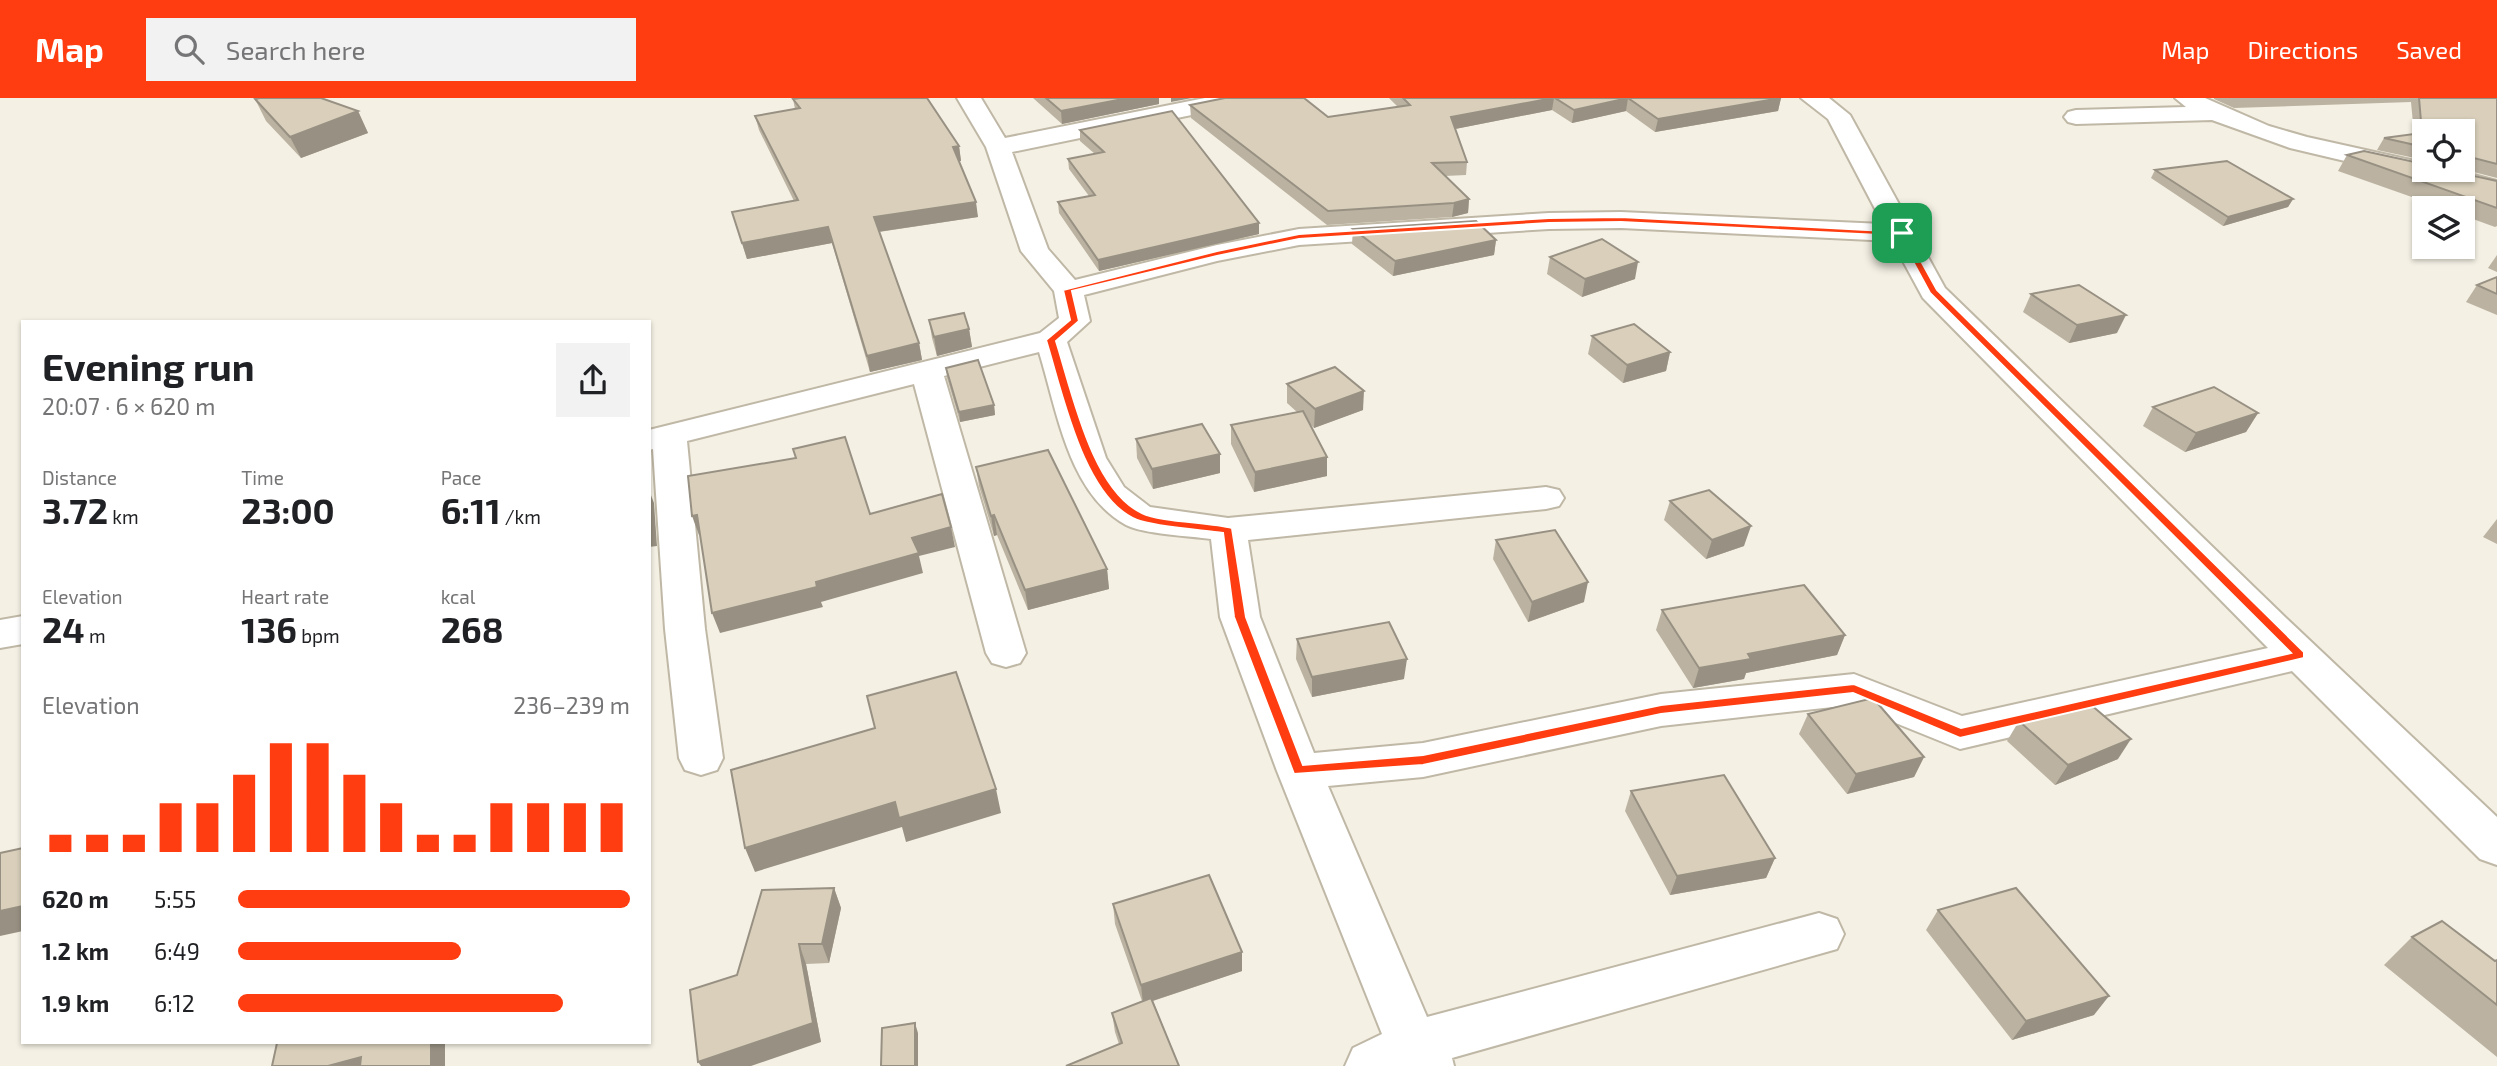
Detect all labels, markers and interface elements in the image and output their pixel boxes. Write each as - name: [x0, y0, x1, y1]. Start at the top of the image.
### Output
- search box: [146, 18, 636, 81]
- text: Map: [35, 29, 104, 69]
- icon: search: [170, 30, 208, 68]
- text: Search here: [226, 34, 365, 65]
- text: Map: [2161, 35, 2209, 64]
- text: Directions: [2247, 35, 2358, 64]
- text: Saved: [2396, 35, 2462, 64]
- map controls: [2412, 119, 2475, 259]
- button: locate: [2412, 119, 2475, 182]
- button: layers: [2412, 196, 2475, 259]
- pin: [1872, 203, 1932, 263]
- icon: arrive: [1883, 214, 1921, 252]
- text: Evening run: [42, 343, 255, 389]
- button: share: [556, 343, 630, 417]
- text: 20:07 · 6 × 620 m: [42, 392, 215, 420]
- text: Distance: [42, 466, 117, 489]
- text: Time: [241, 466, 284, 489]
- text: Pace: [441, 466, 482, 489]
- text: 3.72: [42, 489, 108, 531]
- text: 23:00: [241, 489, 335, 531]
- text: 6:11: [441, 489, 501, 531]
- text: km: [108, 505, 139, 528]
- text: /km: [501, 505, 541, 528]
- text: Elevation: [42, 585, 123, 608]
- text: Heart rate: [241, 585, 329, 608]
- text: kcal: [441, 585, 475, 608]
- text: 24: [42, 608, 85, 650]
- text: 136: [241, 608, 297, 650]
- text: 268: [441, 608, 503, 650]
- text: m: [85, 624, 106, 647]
- text: bpm: [297, 624, 340, 647]
- text: Elevation: [42, 691, 140, 719]
- text: 236–239 m: [513, 691, 630, 719]
- text: 620 m: [42, 885, 109, 913]
- text: 5:55: [154, 885, 196, 913]
- text: 1.2 km: [42, 937, 109, 965]
- text: 6:49: [154, 937, 200, 965]
- text: 1.9 km: [42, 989, 109, 1017]
- text: 6:12: [154, 989, 195, 1017]

